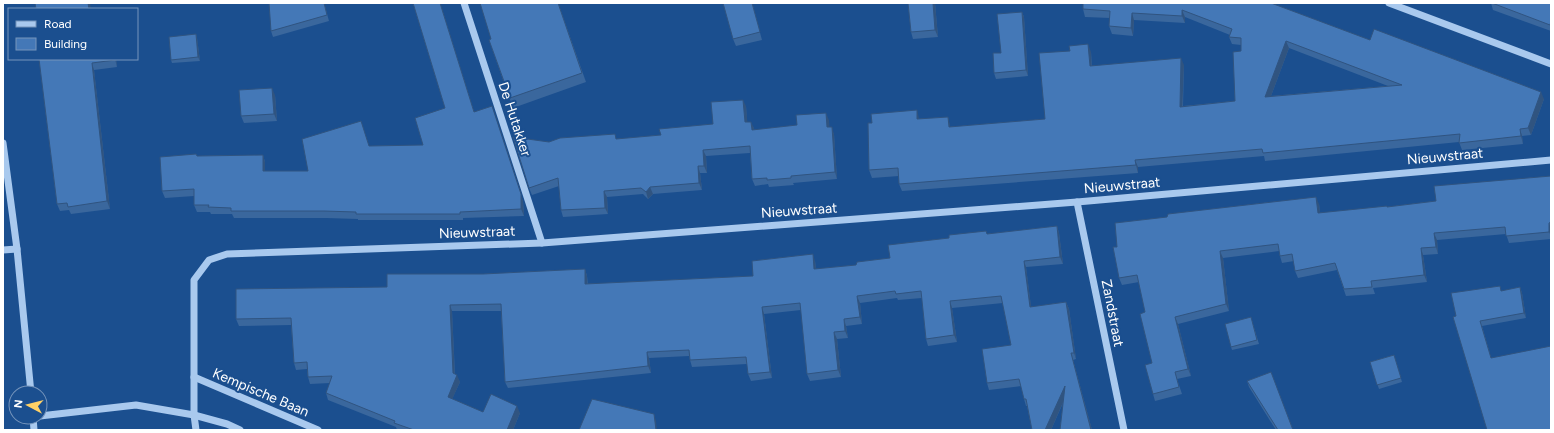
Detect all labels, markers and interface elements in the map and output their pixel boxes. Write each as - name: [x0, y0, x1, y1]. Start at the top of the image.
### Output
- legend: [8, 8, 138, 60]
- text: Road: [44, 17, 72, 31]
- text: Building: [44, 37, 87, 51]
- street label: De Hutakker: [495, 80, 535, 159]
- street label: Nieuwstraat: [1406, 145, 1484, 168]
- street label: Nieuwstraat: [1083, 174, 1161, 197]
- street label: Nieuwstraat: [760, 199, 838, 222]
- street label: Nieuwstraat: [438, 223, 516, 242]
- street label: Zandstraat: [1098, 278, 1127, 348]
- street label: Kempische Baan: [210, 364, 312, 421]
- north arrow: [8, 385, 48, 425]
- text: N: [12, 399, 26, 409]

